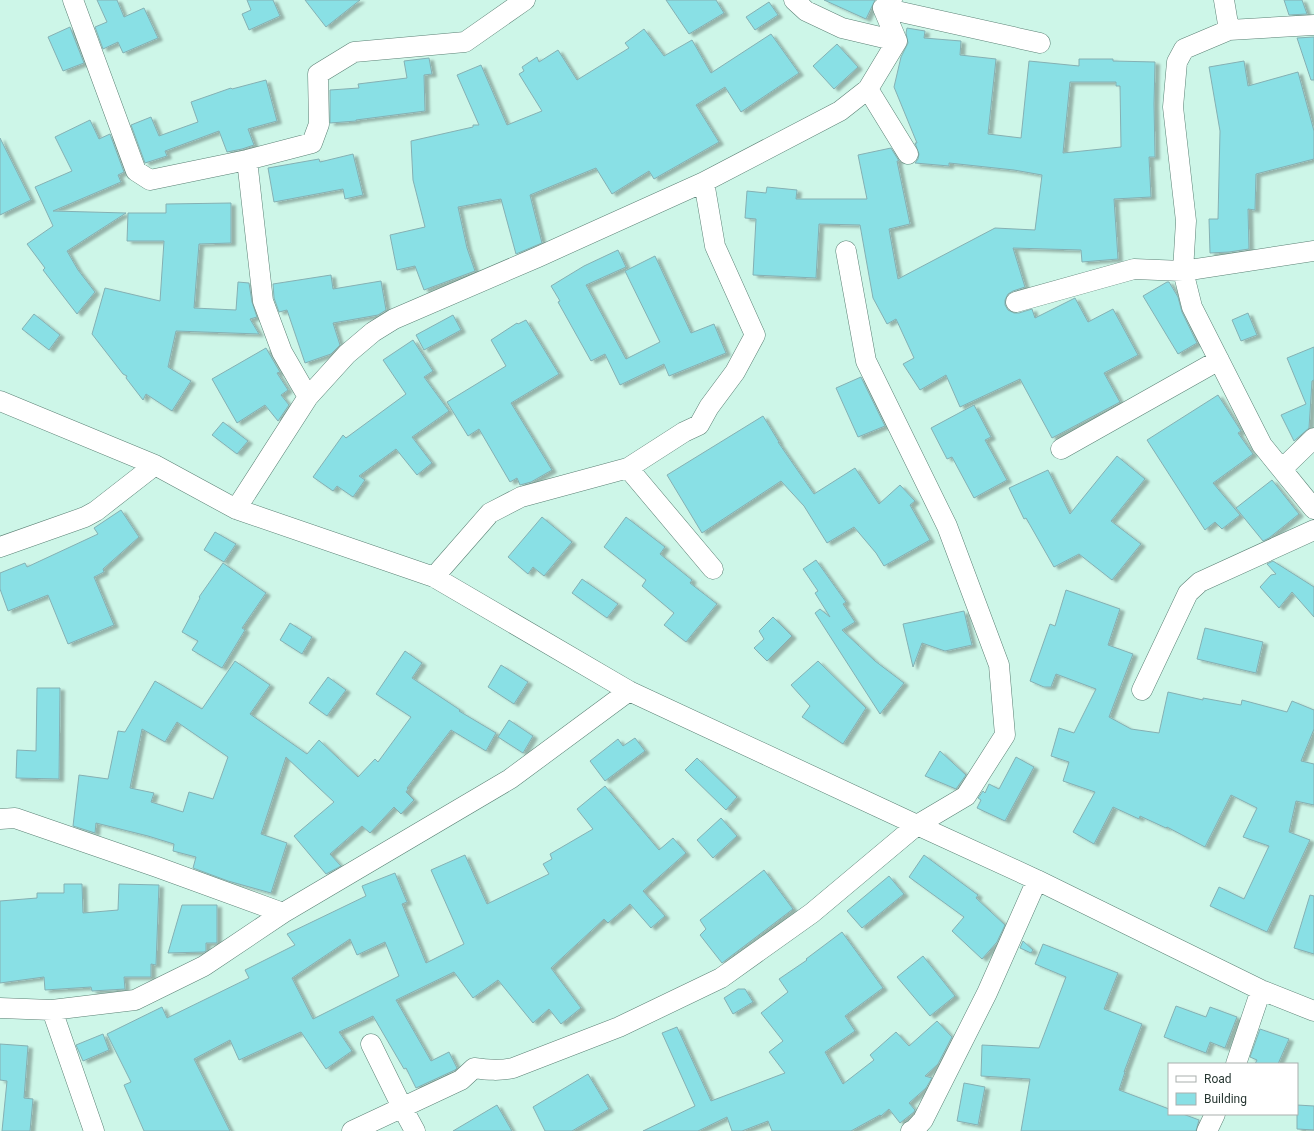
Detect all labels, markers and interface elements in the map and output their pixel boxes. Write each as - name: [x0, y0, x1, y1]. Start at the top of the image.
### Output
- legend: [1168, 1063, 1298, 1115]
- text: Road: [1204, 1072, 1232, 1086]
- text: Building: [1204, 1092, 1247, 1106]

